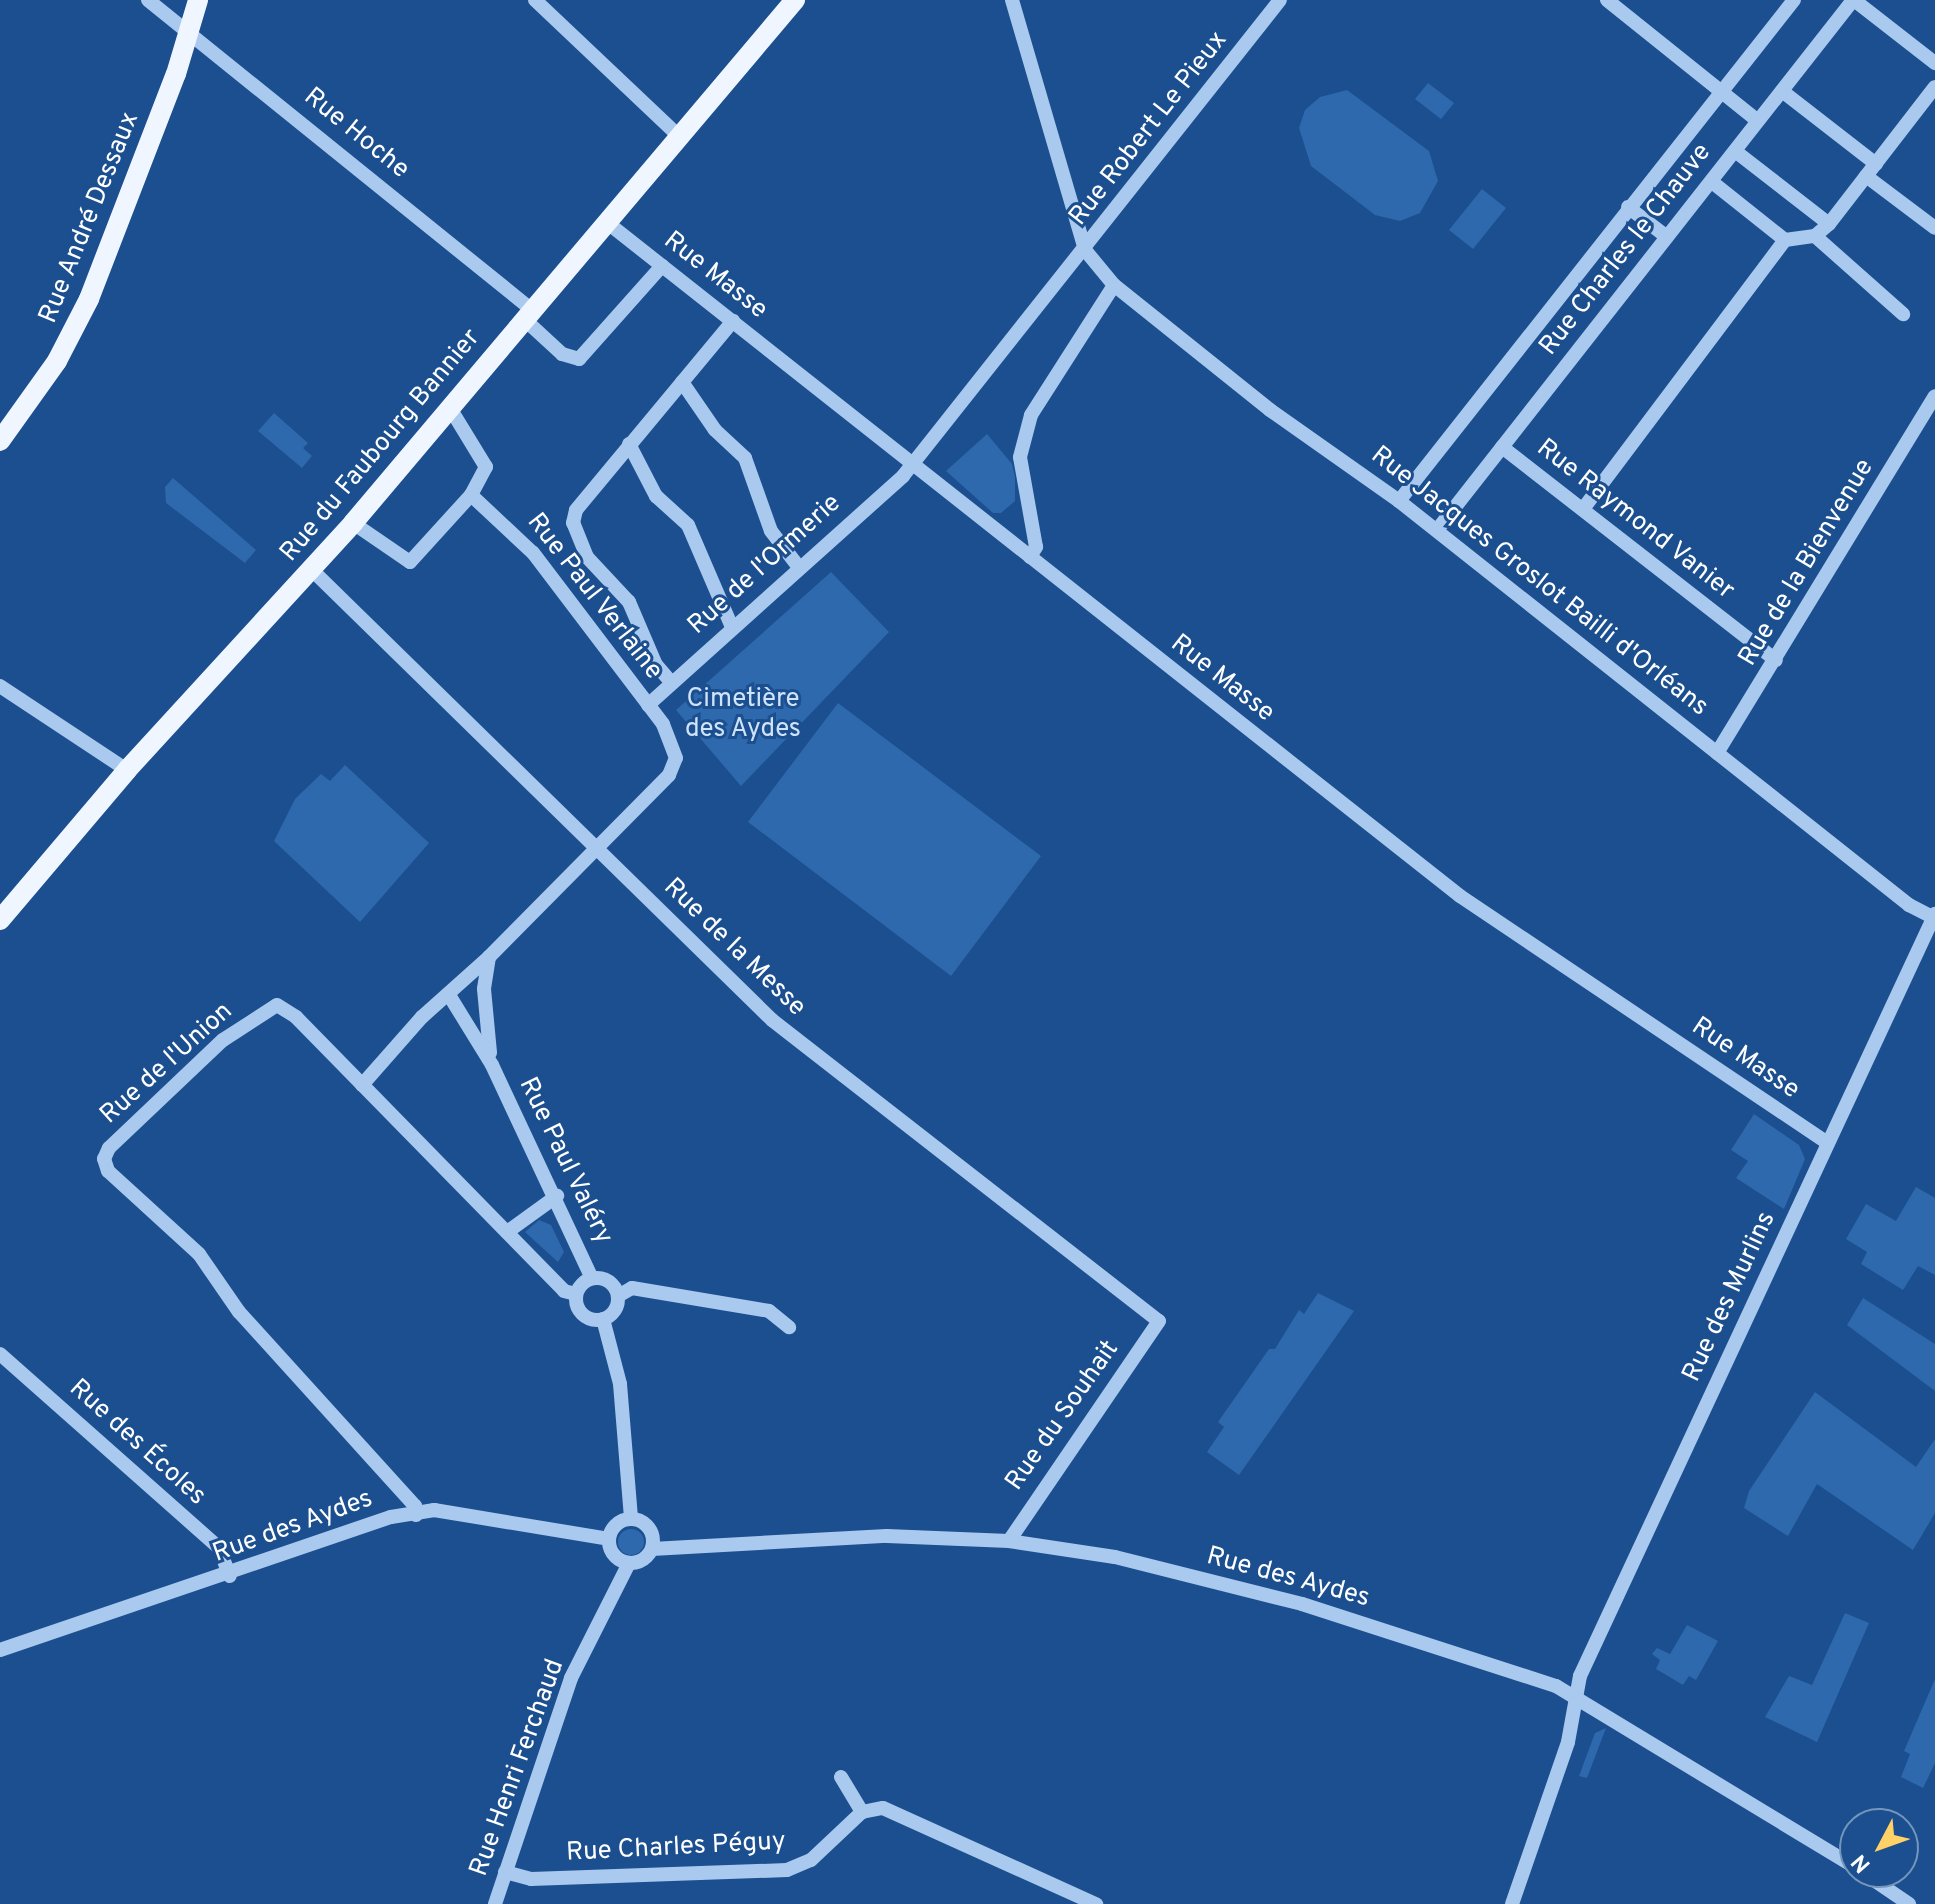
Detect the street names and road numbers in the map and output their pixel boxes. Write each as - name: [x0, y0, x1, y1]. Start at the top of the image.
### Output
- street label: Rue Robert Le Pieux: [1063, 26, 1235, 232]
- street label: Rue Hoche: [297, 82, 415, 186]
- street label: Rue André Dessaux: [33, 108, 147, 328]
- street label: Rue Charles le Chauve: [1534, 138, 1718, 362]
- street label: Rue Masse: [657, 226, 773, 326]
- street label: Rue du Faubourg Bannier: [275, 323, 487, 569]
- street label: Rue Raymond Vanier: [1529, 433, 1741, 607]
- street label: Rue Jacques Groslot Bailli d'Orléans: [1364, 440, 1714, 724]
- street label: Rue de la Bienvenue: [1733, 454, 1881, 672]
- street label: Rue de l'Ormerie: [682, 488, 848, 642]
- street label: Rue Paul Verlaine: [519, 507, 669, 687]
- street label: Rue Masse: [1164, 629, 1280, 729]
- street label: Rue de la Messe: [656, 872, 812, 1024]
- street label: Rue de l'Union: [95, 997, 239, 1131]
- street label: Rue Masse: [1685, 1012, 1805, 1106]
- street label: Rue Paul Valéry: [511, 1072, 619, 1250]
- street label: Rue des Murlins: [1677, 1207, 1783, 1387]
- street label: Rue du Souhait: [1000, 1335, 1126, 1497]
- street label: Rue des Écoles: [62, 1373, 212, 1513]
- street label: Rue des Aydes: [208, 1483, 378, 1571]
- street label: Rue des Aydes: [1203, 1541, 1373, 1615]
- street label: Rue Henri Ferchaud: [464, 1655, 572, 1881]
- street label: Rue Charles Péguy: [565, 1827, 787, 1869]

